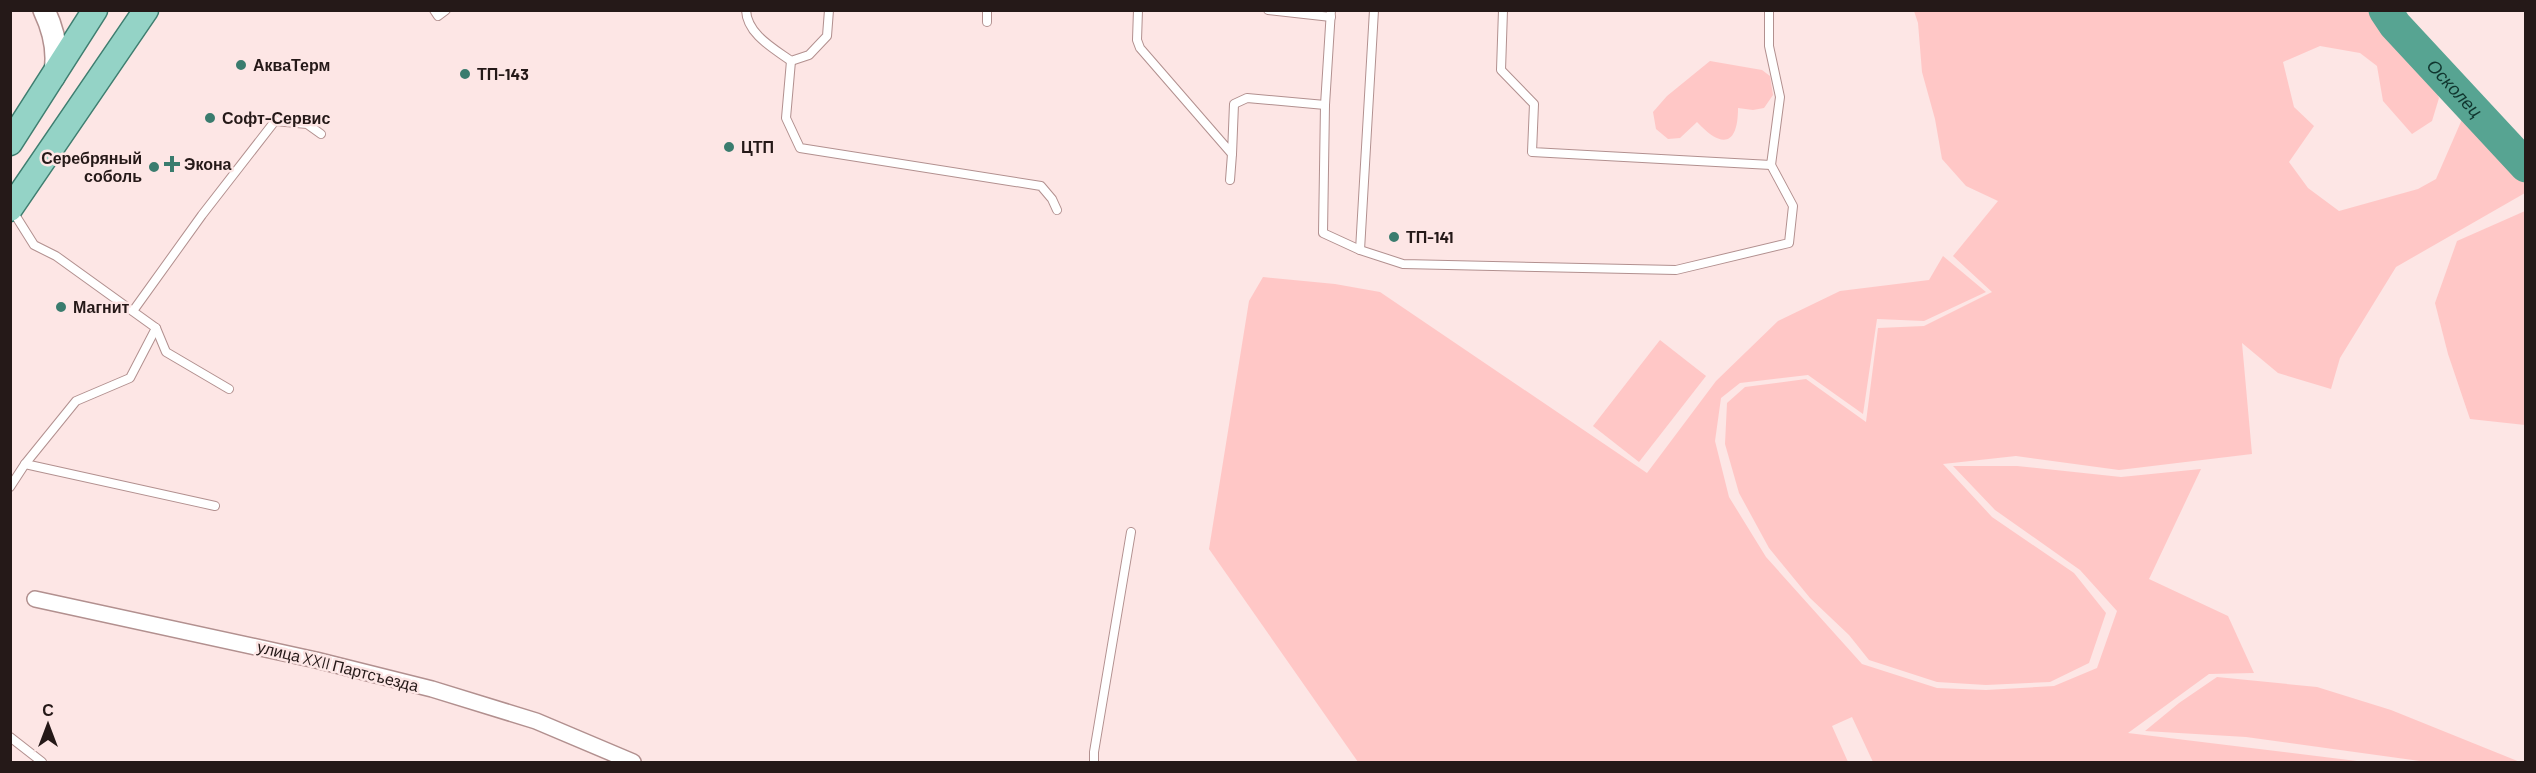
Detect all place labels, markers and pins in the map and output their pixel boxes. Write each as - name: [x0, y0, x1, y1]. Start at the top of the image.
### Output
- place label: АкваТерм: [253, 55, 330, 74]
- marker: АкваТерм: [234, 58, 248, 72]
- place label: ТП-143: [477, 64, 529, 83]
- marker: ТП-143: [458, 67, 472, 81]
- place label: Софт-Сервис: [222, 108, 330, 127]
- marker: Софт-Сервис: [203, 111, 217, 125]
- place label: ЦТП: [741, 137, 774, 156]
- marker: ЦТП: [722, 140, 736, 154]
- place label: Серебряный соболь: [41, 148, 142, 185]
- place label: Экона: [184, 154, 232, 173]
- marker: Экона: [165, 157, 179, 171]
- marker: Серебряный соболь: [147, 160, 161, 174]
- place label: ТП-141: [1406, 227, 1453, 246]
- marker: ТП-141: [1387, 230, 1401, 244]
- place label: Магнит: [73, 297, 130, 316]
- marker: Магнит: [54, 300, 68, 314]

